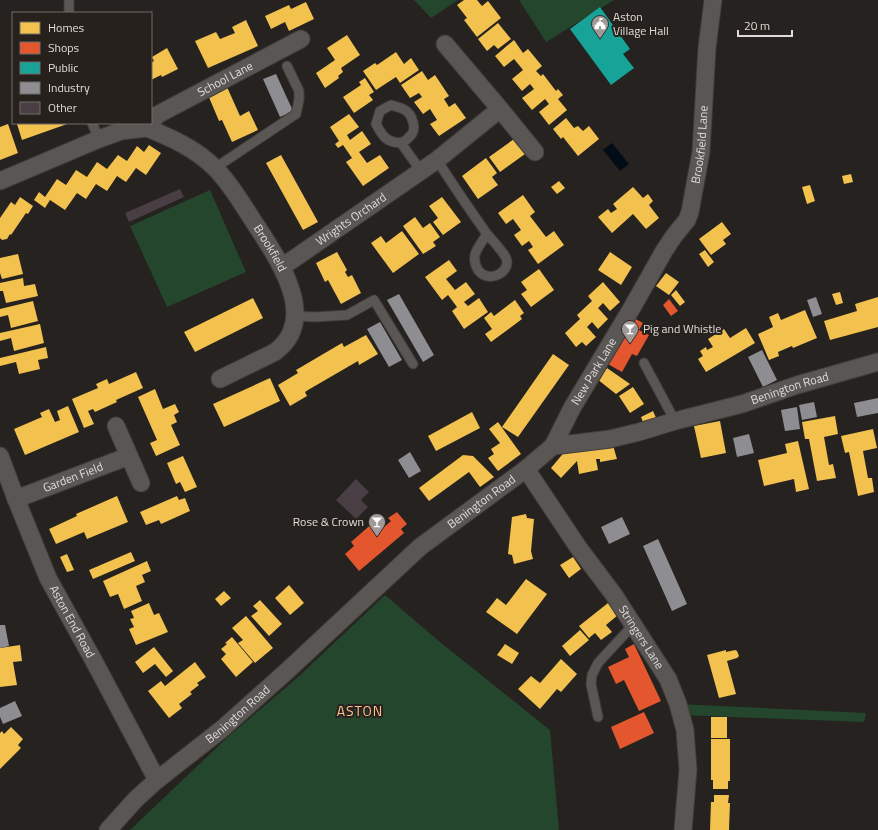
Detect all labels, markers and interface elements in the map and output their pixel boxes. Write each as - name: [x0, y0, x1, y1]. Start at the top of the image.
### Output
- place label: Aston Village Hall: [613, 7, 669, 40]
- legend: [12, 12, 152, 124]
- scale bar: [738, 12, 792, 38]
- public building icon: Aston Village Hall: [590, 14, 610, 39]
- text: 20 m: [744, 16, 770, 35]
- text: Homes: [48, 18, 84, 37]
- text: Shops: [48, 38, 80, 57]
- street label: School Lane: [194, 56, 256, 101]
- text: Public: [48, 58, 78, 77]
- text: Industry: [48, 78, 90, 97]
- text: Other: [48, 98, 77, 117]
- street label: Brookfield Lane: [685, 105, 713, 185]
- street label: Wrights Orchard: [312, 188, 390, 250]
- street label: Brookfield: [249, 220, 292, 275]
- bar icon: Pig and Whistle: [620, 319, 640, 344]
- place label: Pig and Whistle: [643, 319, 721, 338]
- street label: New Park Lane: [566, 334, 621, 409]
- street label: Benington Road: [748, 367, 831, 409]
- street label: Garden Field: [40, 457, 106, 497]
- street label: Benington Road: [443, 470, 519, 533]
- place label: Rose & Crown: [293, 512, 364, 531]
- bar icon: Rose & Crown: [367, 512, 387, 537]
- street label: Aston End Road: [45, 582, 100, 661]
- street label: Stringers Lane: [614, 601, 669, 673]
- street label: Benington Road: [201, 680, 274, 748]
- district label: ASTON: [337, 700, 383, 721]

